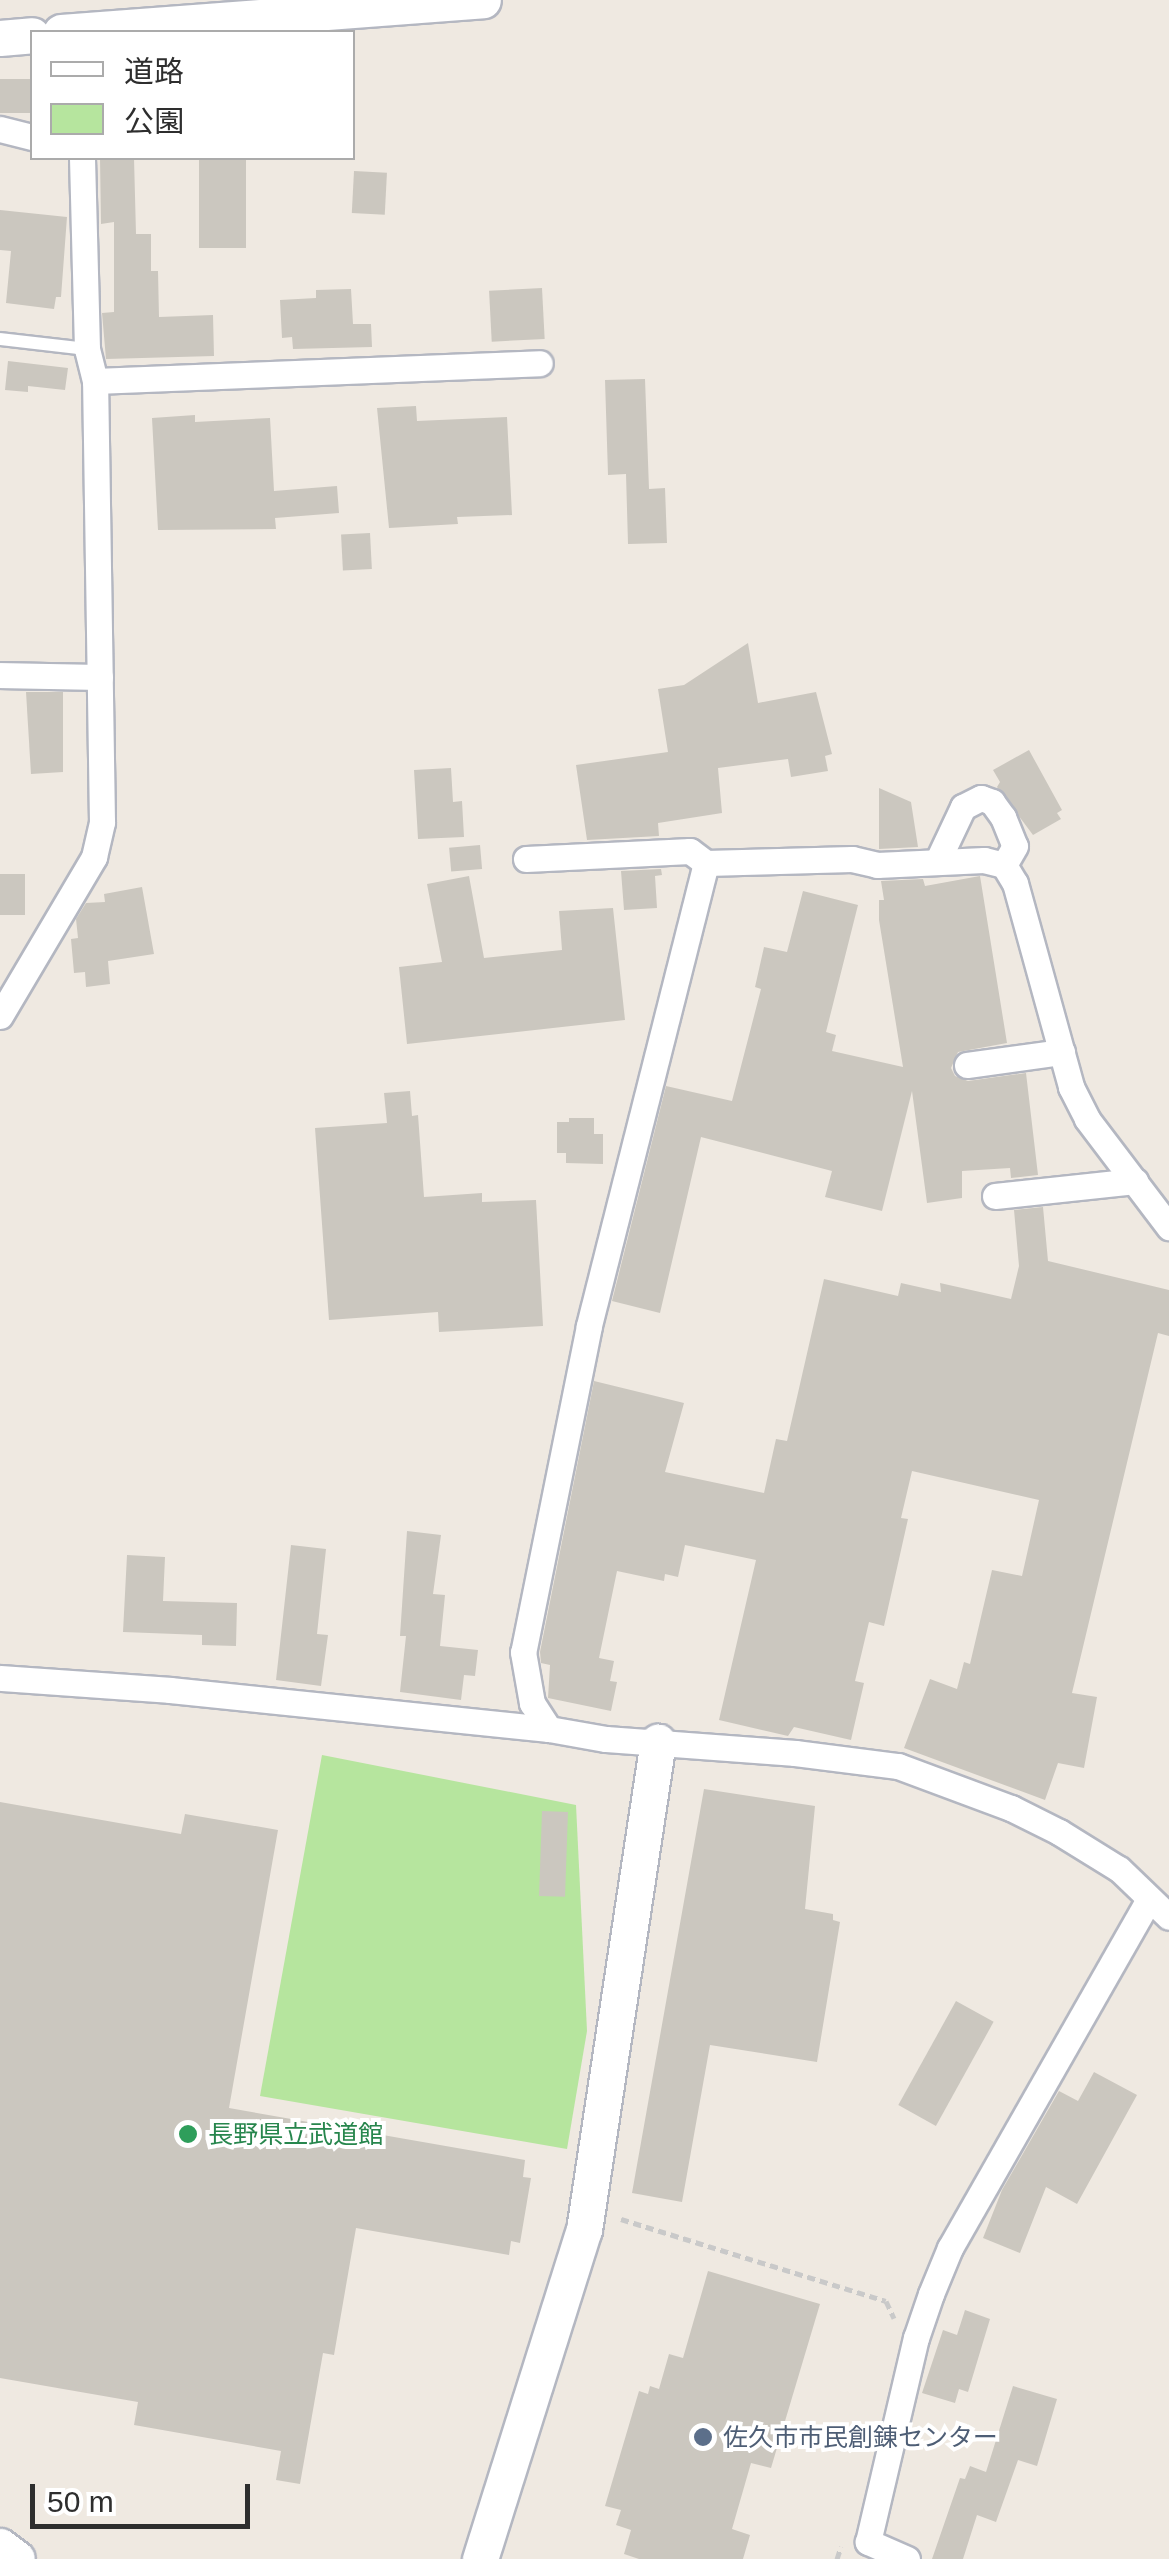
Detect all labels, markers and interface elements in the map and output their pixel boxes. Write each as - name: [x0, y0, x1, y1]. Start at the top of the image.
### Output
- legend: [30, 30, 355, 160]
- text: 道路: [124, 55, 184, 88]
- text: 公園: [124, 105, 184, 138]
- place label: 長野県立武道館: [208, 2119, 383, 2149]
- marker: 長野県立武道館: [177, 2123, 199, 2145]
- place label: 佐久市市民創錬センター: [723, 2422, 998, 2452]
- marker: 佐久市市民創錬センター: [692, 2426, 714, 2448]
- scale bar: [35, 2464, 255, 2526]
- text: 50 m: [47, 2485, 114, 2518]

